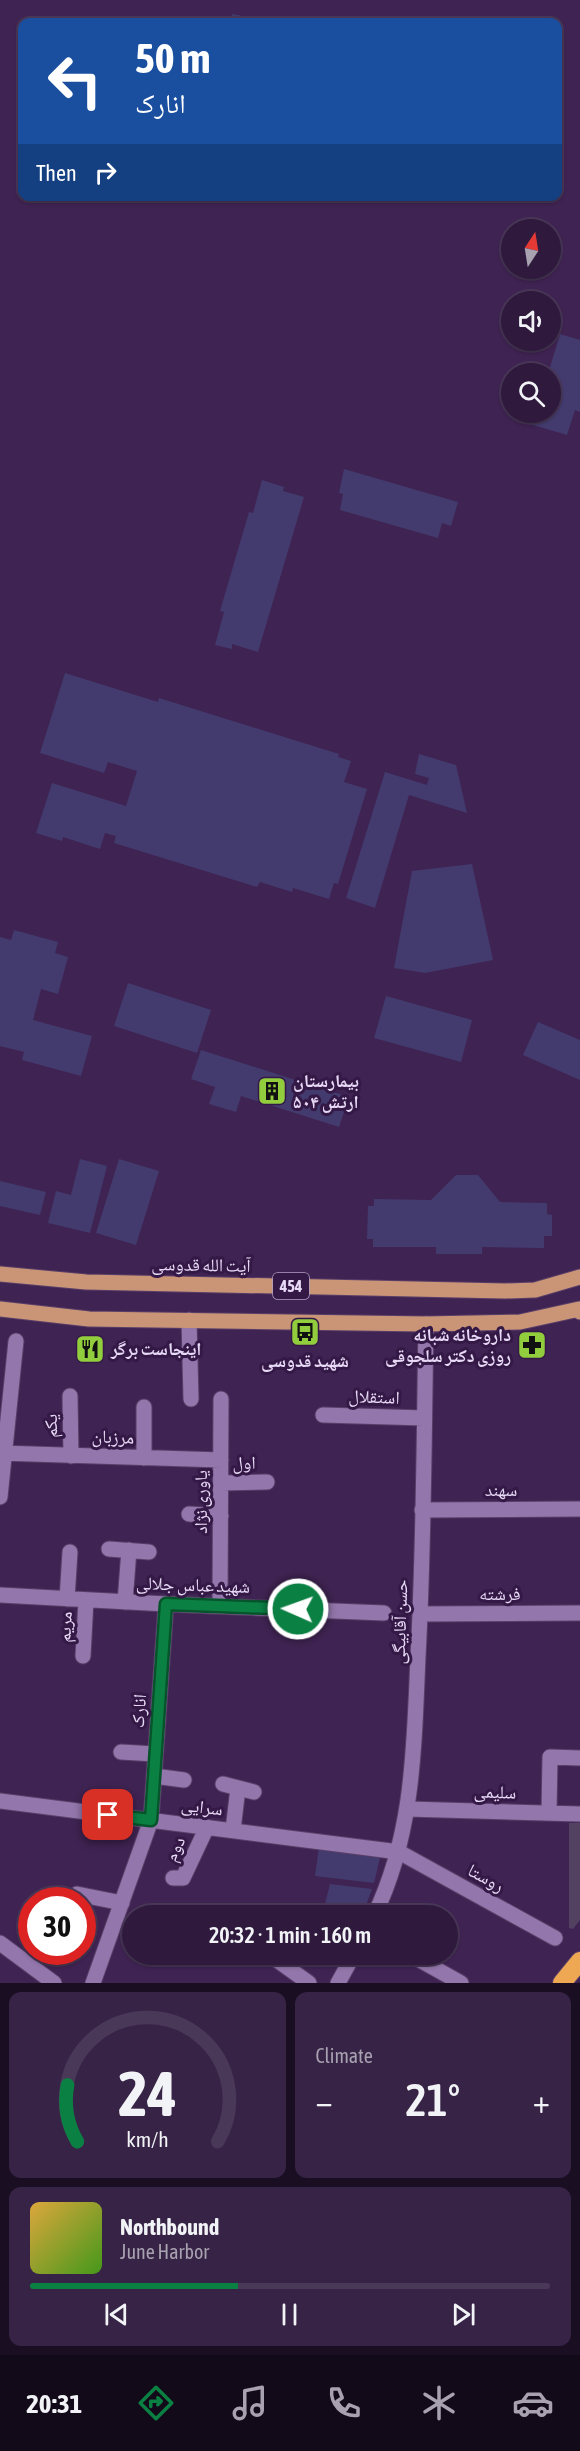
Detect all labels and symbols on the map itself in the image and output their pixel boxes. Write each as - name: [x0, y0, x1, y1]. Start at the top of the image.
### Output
- north arrow: [501, 219, 561, 279]
- place label: بیمارستان ۵۰۴ ارتش: [293, 1070, 359, 1113]
- building icon: بیمارستان ۵۰۴ ارتش: [256, 1075, 288, 1107]
- street label: آیت الله قدوسی: [151, 1253, 251, 1277]
- road number: 454: [273, 1273, 309, 1299]
- bus stop icon: شهید قدوسی: [289, 1316, 321, 1348]
- place label: داروخانه شبانه روزی دکتر سلجوقی: [385, 1324, 511, 1367]
- pharmacy icon: داروخانه شبانه روزی دکتر سلجوقی: [516, 1329, 548, 1361]
- restaurant icon: اینجاست برگر: [74, 1333, 106, 1365]
- place label: اینجاست برگر: [110, 1338, 201, 1360]
- place label: شهید قدوسی: [261, 1350, 349, 1372]
- street label: استقلال: [348, 1385, 400, 1409]
- street label: یکم: [40, 1414, 63, 1438]
- street label: مرزبان: [91, 1425, 135, 1449]
- street label: اول: [232, 1452, 256, 1474]
- street label: یاوری نژاد: [190, 1470, 212, 1534]
- street label: سهند: [485, 1479, 517, 1500]
- street label: شهید عباس جلالی: [135, 1572, 251, 1598]
- position arrow: [266, 1577, 330, 1641]
- street label: حسن آقابیگی: [388, 1579, 412, 1665]
- street label: فرشته: [479, 1583, 521, 1604]
- street label: مریم: [53, 1611, 78, 1643]
- street label: انارک: [127, 1693, 150, 1729]
- street label: سلیمی: [473, 1780, 517, 1804]
- pin: [82, 1789, 133, 1840]
- street label: سرایی: [180, 1794, 224, 1820]
- street label: دوم: [160, 1833, 191, 1865]
- street label: روستا: [464, 1859, 508, 1896]
- speed limit sign: 30: [18, 1887, 96, 1965]

